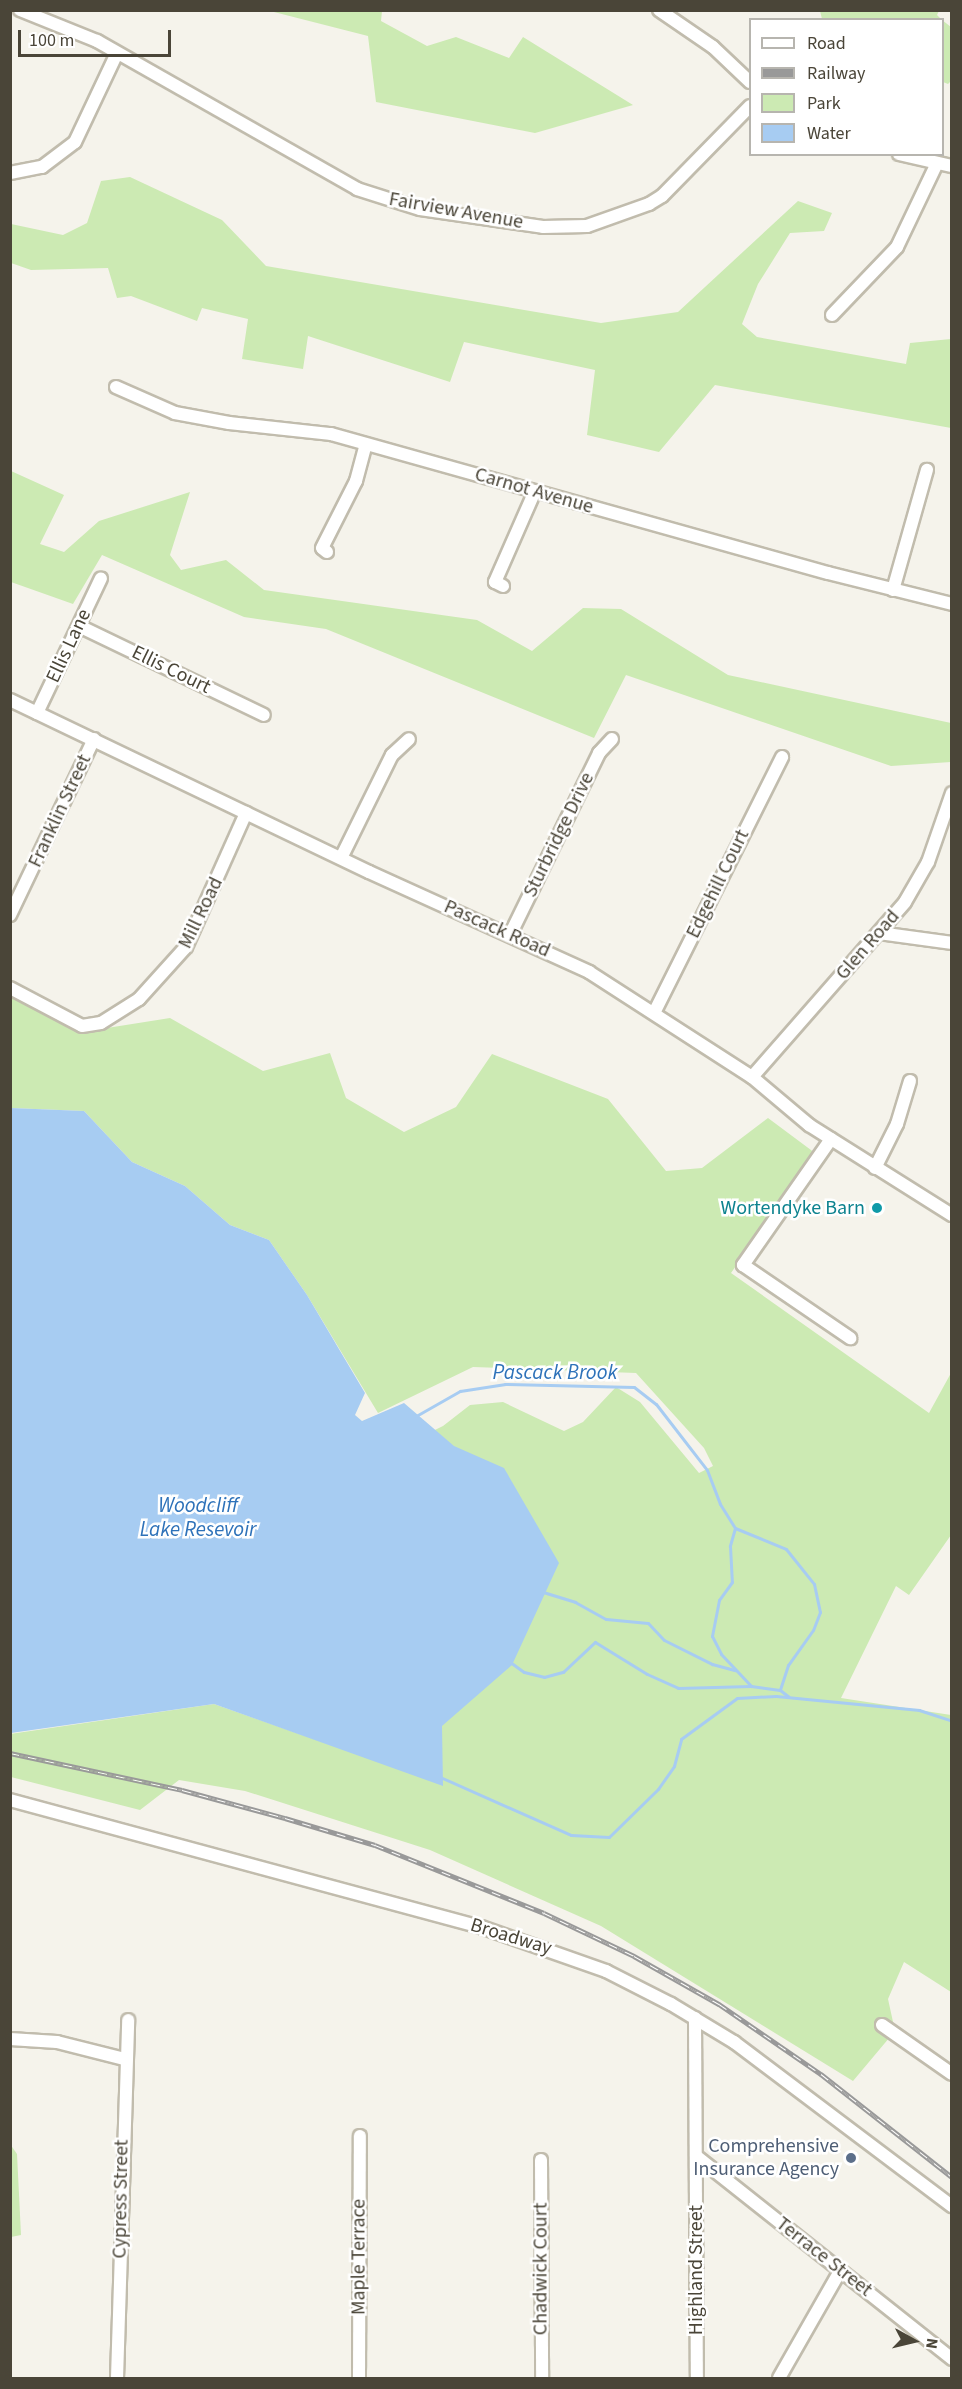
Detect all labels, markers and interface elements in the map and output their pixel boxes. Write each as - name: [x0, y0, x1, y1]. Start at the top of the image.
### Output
- scale bar: [21, 18, 174, 56]
- legend: [749, 18, 944, 156]
- text: 100 m: [29, 28, 74, 53]
- text: Road: [807, 31, 846, 56]
- text: Railway: [807, 61, 866, 86]
- text: Park: [807, 91, 841, 116]
- text: Water: [807, 121, 851, 146]
- street label: Fairview Avenue: [387, 187, 525, 235]
- street label: Carnot Avenue: [472, 463, 596, 519]
- street label: Ellis Lane: [41, 605, 97, 687]
- street label: Ellis Court: [128, 641, 214, 699]
- street label: Franklin Street: [23, 751, 97, 871]
- street label: Sturbridge Drive: [518, 769, 600, 901]
- street label: Edgehill Court: [681, 826, 755, 942]
- street label: Mill Road: [173, 873, 229, 953]
- street label: Pascack Road: [440, 895, 554, 963]
- street label: Glen Road: [831, 905, 905, 985]
- place label: Wortendyke Barn: [721, 1196, 865, 1220]
- marker: Wortendyke Barn: [870, 1201, 884, 1215]
- water label: Pascack Brook: [493, 1359, 617, 1385]
- water label: Woodcliff Lake Resevoir: [140, 1492, 256, 1542]
- street label: Broadway: [467, 1913, 555, 1961]
- place label: Comprehensive Insurance Agency: [693, 2134, 839, 2181]
- street label: Cypress Street: [108, 2139, 134, 2259]
- marker: Comprehensive Insurance Agency: [844, 2151, 858, 2165]
- street label: Maple Terrace: [347, 2199, 371, 2315]
- street label: Chadwick Court: [529, 2203, 553, 2335]
- street label: Highland Street: [684, 2205, 708, 2335]
- street label: Terrace Street: [771, 2212, 877, 2302]
- north arrow: [884, 2311, 944, 2371]
- text: N: [920, 2337, 943, 2350]

